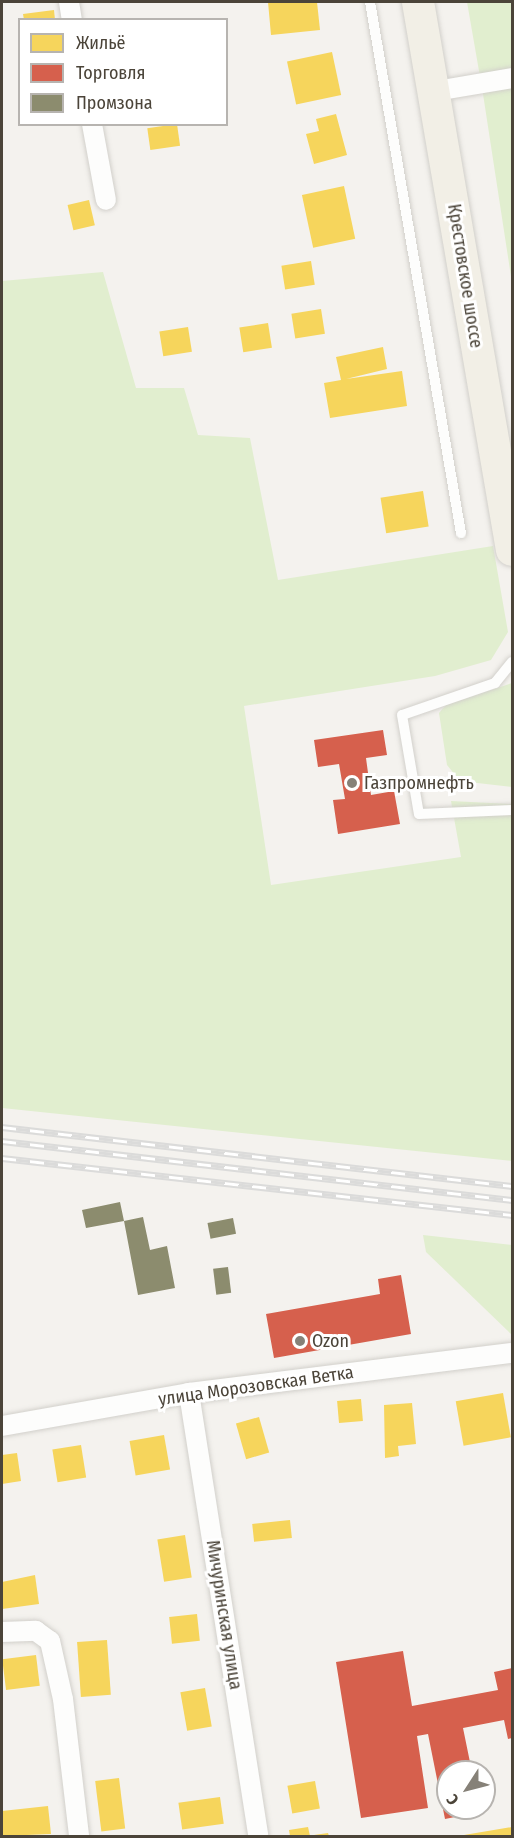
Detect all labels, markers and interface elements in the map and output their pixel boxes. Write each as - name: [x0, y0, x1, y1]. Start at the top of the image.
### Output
- legend: [18, 18, 228, 126]
- text: Жильё: [76, 32, 126, 54]
- text: Торговля: [76, 62, 145, 84]
- text: Промзона: [76, 92, 153, 114]
- street label: Крестовское шоссе: [443, 202, 487, 350]
- place label: Газпромнефть: [364, 772, 474, 794]
- marker: Газпромнефть: [345, 776, 359, 790]
- place label: Ozon: [312, 1330, 349, 1352]
- marker: Ozon: [293, 1334, 307, 1348]
- street label: улица Морозовская Ветка: [157, 1362, 355, 1410]
- street label: Мичуринская улица: [202, 1539, 246, 1691]
- north arrow: [436, 1760, 496, 1820]
- text: С: [443, 1791, 463, 1809]

